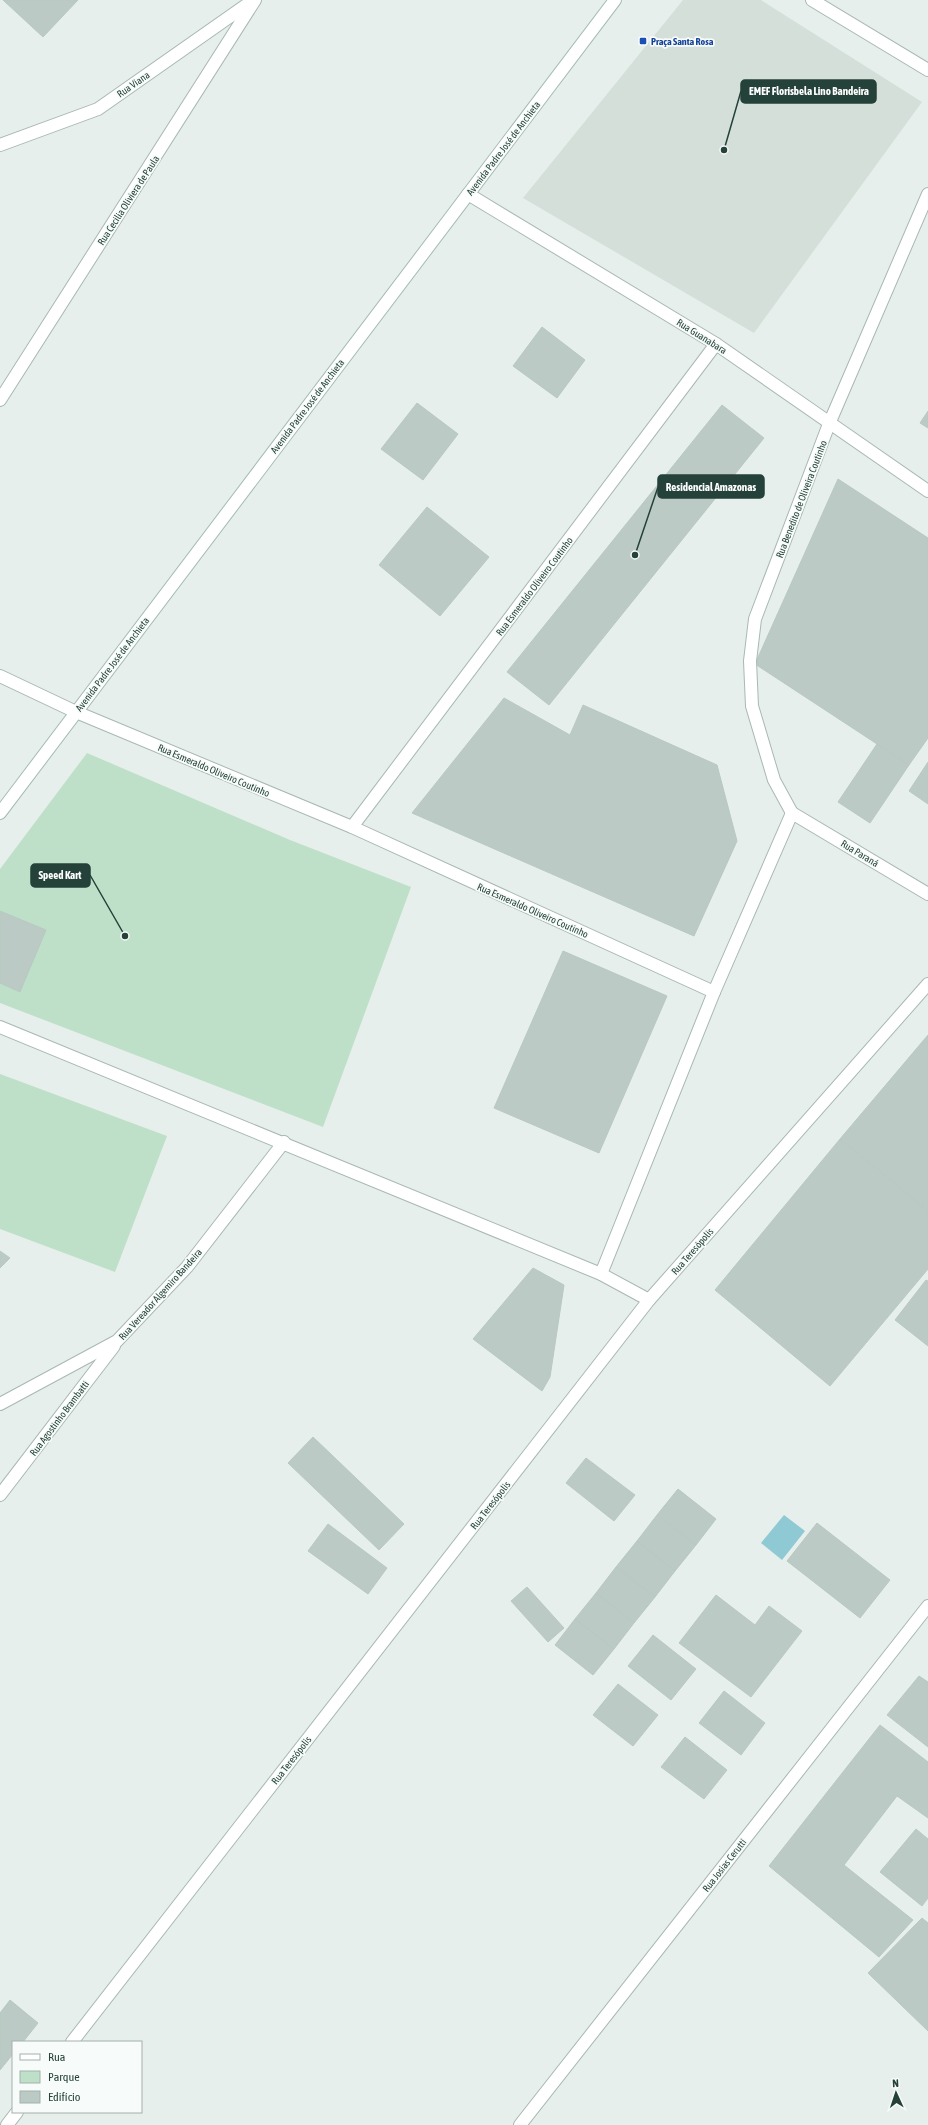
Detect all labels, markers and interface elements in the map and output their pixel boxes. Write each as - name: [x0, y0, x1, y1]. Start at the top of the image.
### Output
- marker: Praça Santa Rosa: [638, 36, 648, 46]
- place label: Praça Santa Rosa: [651, 36, 714, 47]
- street label: Rua Viana: [115, 69, 152, 100]
- callout: EMEF Florisbela Lino Bandeira: [741, 80, 876, 103]
- text: EMEF Florisbela Lino Bandeira: [749, 85, 869, 97]
- street label: Avenida Padre José de Anchieta: [464, 99, 543, 198]
- street label: Rua Cecilia Oliviera de Paula: [95, 153, 162, 247]
- street label: Rua Guanabara: [675, 317, 729, 356]
- street label: Avenida Padre José de Anchieta: [268, 357, 347, 456]
- street label: Rua Benedito de Oliveira Coutinho: [774, 439, 829, 560]
- callout: Residencial Amazonas: [658, 475, 764, 498]
- text: Residencial Amazonas: [666, 481, 756, 493]
- street label: Rua Esmeraldo Oliveiro Coutinho: [494, 535, 575, 638]
- street label: Avenida Padre José de Anchieta: [73, 615, 152, 714]
- street label: Rua Esmeraldo Oliveiro Coutinho: [156, 742, 272, 799]
- street label: Rua Paraná: [839, 838, 881, 869]
- callout: Speed Kart: [31, 864, 90, 887]
- text: Speed Kart: [38, 869, 82, 881]
- street label: Rua Esmeraldo Oliveiro Coutinho: [476, 881, 590, 940]
- street label: Rua Teresópolis: [669, 1226, 716, 1277]
- street label: Rua Vereador Algemiro Bandeira: [117, 1246, 204, 1342]
- street label: Rua Agostinho Brambatti: [28, 1379, 91, 1458]
- street label: Rua Teresópolis: [468, 1479, 513, 1531]
- street label: Rua Teresópolis: [269, 1734, 314, 1786]
- street label: Rua Josias Cerutti: [700, 1837, 748, 1894]
- legend: [12, 2041, 142, 2113]
- text: Rua: [48, 2050, 65, 2064]
- text: Parque: [48, 2070, 80, 2084]
- north arrow: [876, 2073, 916, 2113]
- text: N: [892, 2077, 899, 2089]
- text: Edifício: [48, 2090, 81, 2104]

